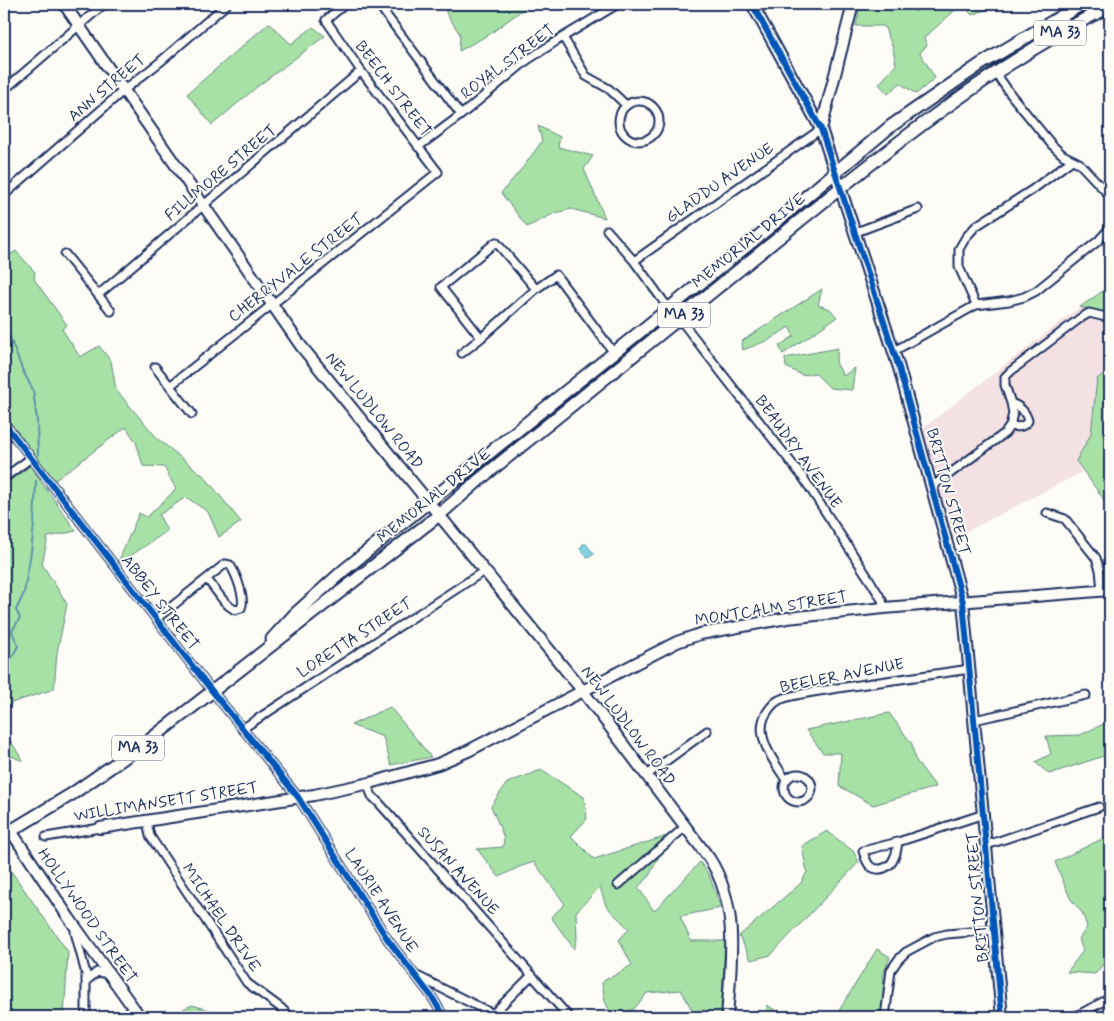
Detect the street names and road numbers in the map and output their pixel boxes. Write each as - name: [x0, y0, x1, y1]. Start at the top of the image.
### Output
- street label: ROYAL STREET: [457, 20, 559, 104]
- road number: MA 33: [1034, 20, 1086, 46]
- street label: BEECH STREET: [350, 37, 436, 141]
- street label: ANN STREET: [64, 49, 150, 127]
- street label: FILLMORE STREET: [160, 120, 282, 226]
- street label: GLADDU AVENUE: [662, 138, 778, 228]
- street label: MEMORIAL DRIVE: [688, 189, 810, 293]
- street label: CHERRYVALE STREET: [224, 208, 369, 327]
- road number: MA 33: [658, 302, 710, 328]
- street label: NEW LUDLOW ROAD: [320, 348, 428, 474]
- street label: BEAUDRY AVENUE: [750, 391, 846, 513]
- street label: BRITTON STREET: [921, 426, 975, 558]
- street label: MEMORIAL DRIVE: [373, 444, 495, 548]
- street label: ABBEY STREET: [116, 551, 204, 655]
- street label: MONTCALM STREET: [693, 587, 849, 631]
- street label: LORETTA STREET: [293, 592, 418, 683]
- street label: BEELER AVENUE: [778, 654, 906, 698]
- street label: NEW LUDLOW ROAD: [576, 662, 680, 790]
- road number: MA 33: [112, 736, 164, 760]
- street label: WILLIMANSETT STREET: [72, 777, 260, 827]
- street label: SUSAN AVENUE: [412, 822, 504, 920]
- street label: BRITTON STREET: [962, 831, 994, 963]
- street label: HOLLYWOOD STREET: [32, 844, 142, 988]
- street label: LAURIE AVENUE: [339, 845, 423, 957]
- street label: MICHAEL DRIVE: [177, 859, 265, 977]

